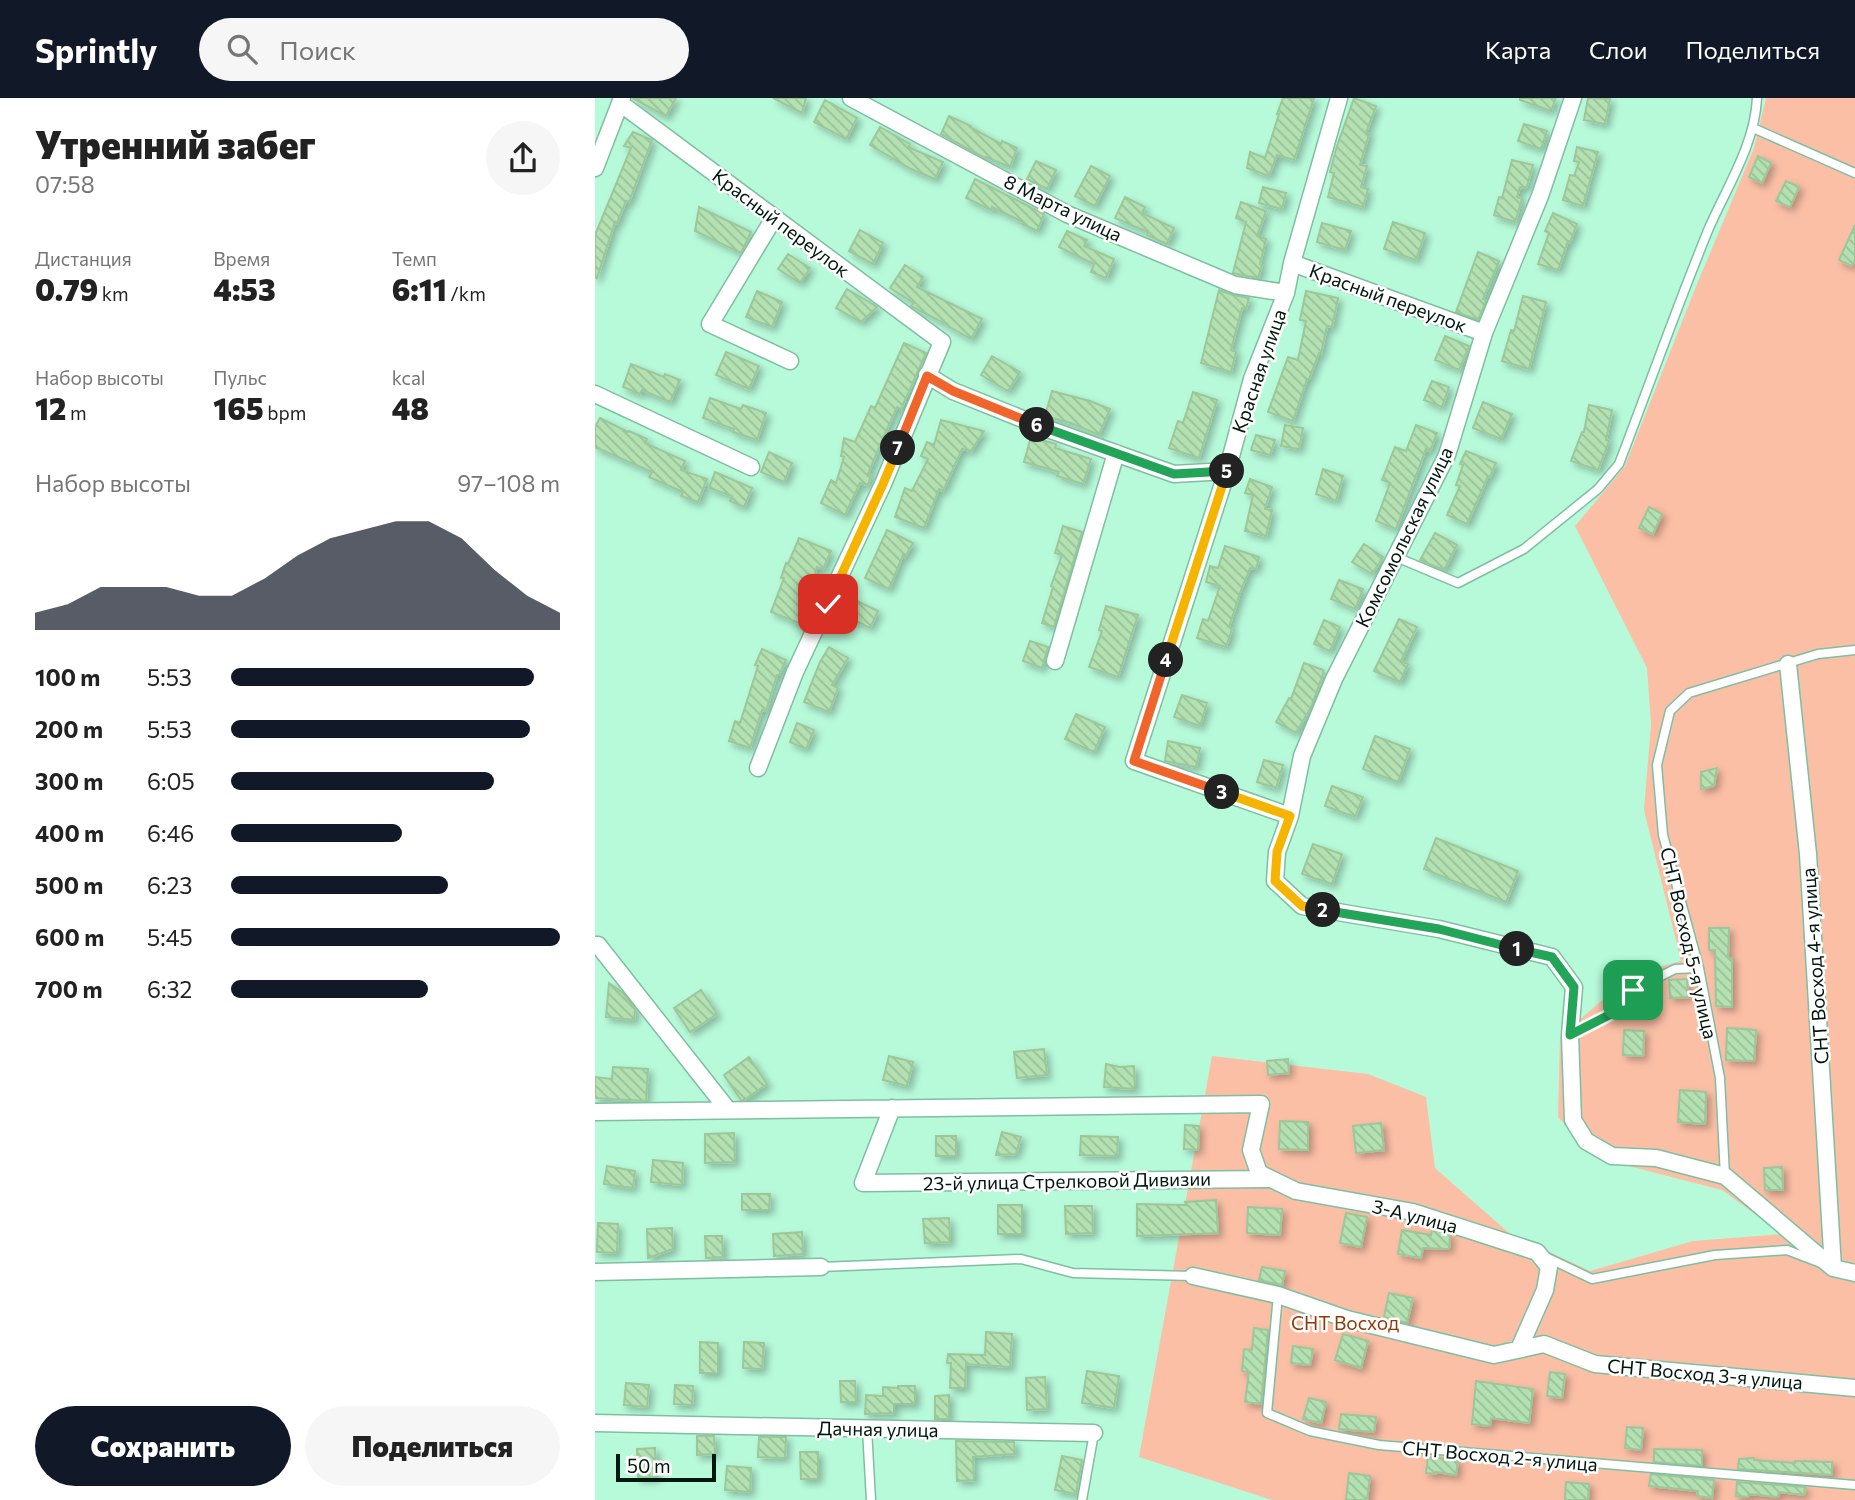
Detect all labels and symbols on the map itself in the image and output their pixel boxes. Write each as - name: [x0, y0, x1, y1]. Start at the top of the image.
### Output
- street label: Красный переулок: [708, 164, 854, 282]
- street label: 8 Марта улица: [1000, 169, 1126, 246]
- street label: Красный переулок: [1306, 258, 1470, 337]
- street label: Красная улица: [1227, 306, 1290, 436]
- pin: 6: [1019, 408, 1055, 442]
- pin: 7: [881, 430, 915, 466]
- street label: Комсомольская улица: [1350, 443, 1457, 631]
- pin: 5: [1209, 454, 1245, 488]
- pin: [798, 574, 858, 634]
- pin: 4: [1149, 642, 1183, 678]
- pin: 3: [1205, 774, 1239, 810]
- street label: СНТ Восход 5-я улица: [1656, 845, 1723, 1041]
- street label: СНТ Восход 4-я улица: [1796, 867, 1833, 1065]
- pin: 2: [1305, 892, 1341, 928]
- pin: 1: [1499, 932, 1535, 966]
- pin: [1603, 960, 1663, 1020]
- street label: 23-й улица Стрелковой Дивизии: [923, 1166, 1211, 1195]
- street label: 3-А улица: [1370, 1194, 1460, 1237]
- park label: СНТ Восход: [1291, 1311, 1399, 1334]
- street label: СНТ Восход 3-я улица: [1606, 1353, 1804, 1394]
- street label: Дачная улица: [817, 1416, 939, 1441]
- street label: СНТ Восход 2-я улица: [1401, 1436, 1599, 1475]
- scale bar: [616, 1451, 716, 1483]

